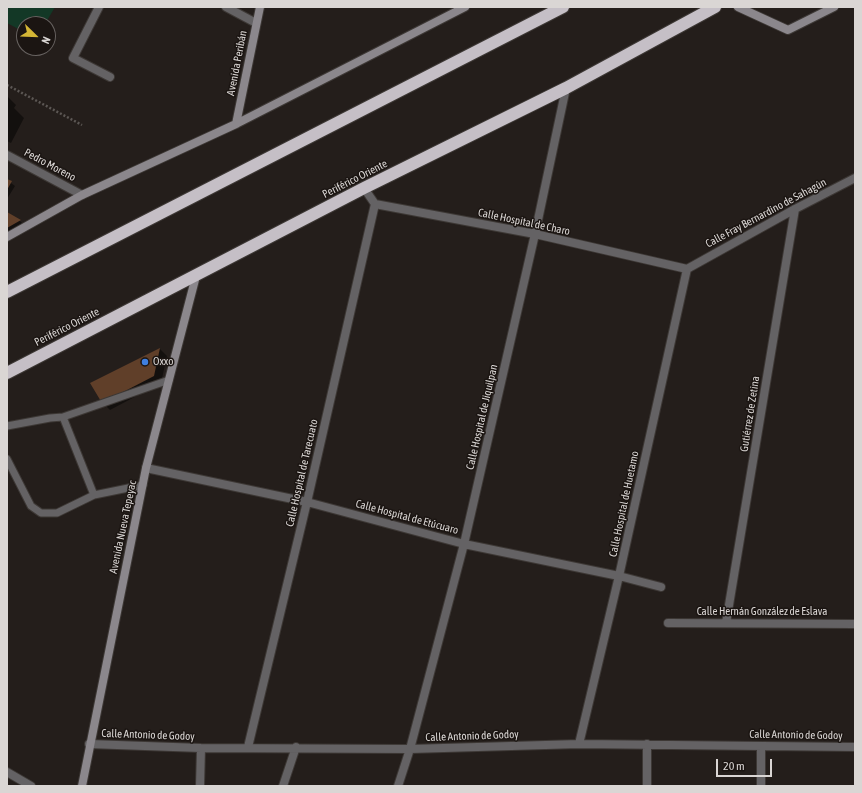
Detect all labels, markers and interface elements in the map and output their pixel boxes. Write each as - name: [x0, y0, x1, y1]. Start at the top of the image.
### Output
- north arrow: [16, 16, 56, 56]
- street label: Avenida Peribán: [224, 29, 250, 97]
- text: N: [39, 35, 53, 46]
- street label: Pedro Moreno: [22, 146, 78, 184]
- street label: Periférico Oriente: [320, 157, 390, 201]
- street label: Calle Fray Bernardino de Sahagún: [703, 176, 829, 250]
- street label: Calle Hospital de Charo: [477, 206, 571, 238]
- street label: Periférico Oriente: [32, 305, 102, 349]
- place label: Oxxo: [153, 355, 173, 369]
- marker: Oxxo: [140, 357, 150, 367]
- street label: Calle Hospital de Jiquilpan: [463, 363, 501, 471]
- street label: Gutiérrez de Zetina: [737, 375, 763, 453]
- street label: Calle Hospital de Tarecuato: [283, 418, 321, 528]
- street label: Calle Hospital de Huetamo: [606, 450, 642, 558]
- street label: Avenida Nueva Tepeyac: [107, 479, 139, 575]
- street label: Calle Hospital de Etúcuaro: [354, 497, 460, 537]
- street label: Calle Hernán González de Eslava: [697, 605, 827, 619]
- street label: Calle Antonio de Godoy: [101, 727, 195, 743]
- street label: Calle Antonio de Godoy: [425, 728, 519, 744]
- street label: Calle Antonio de Godoy: [749, 728, 843, 742]
- scale bar: [718, 751, 774, 777]
- text: 20 m: [723, 759, 745, 773]

